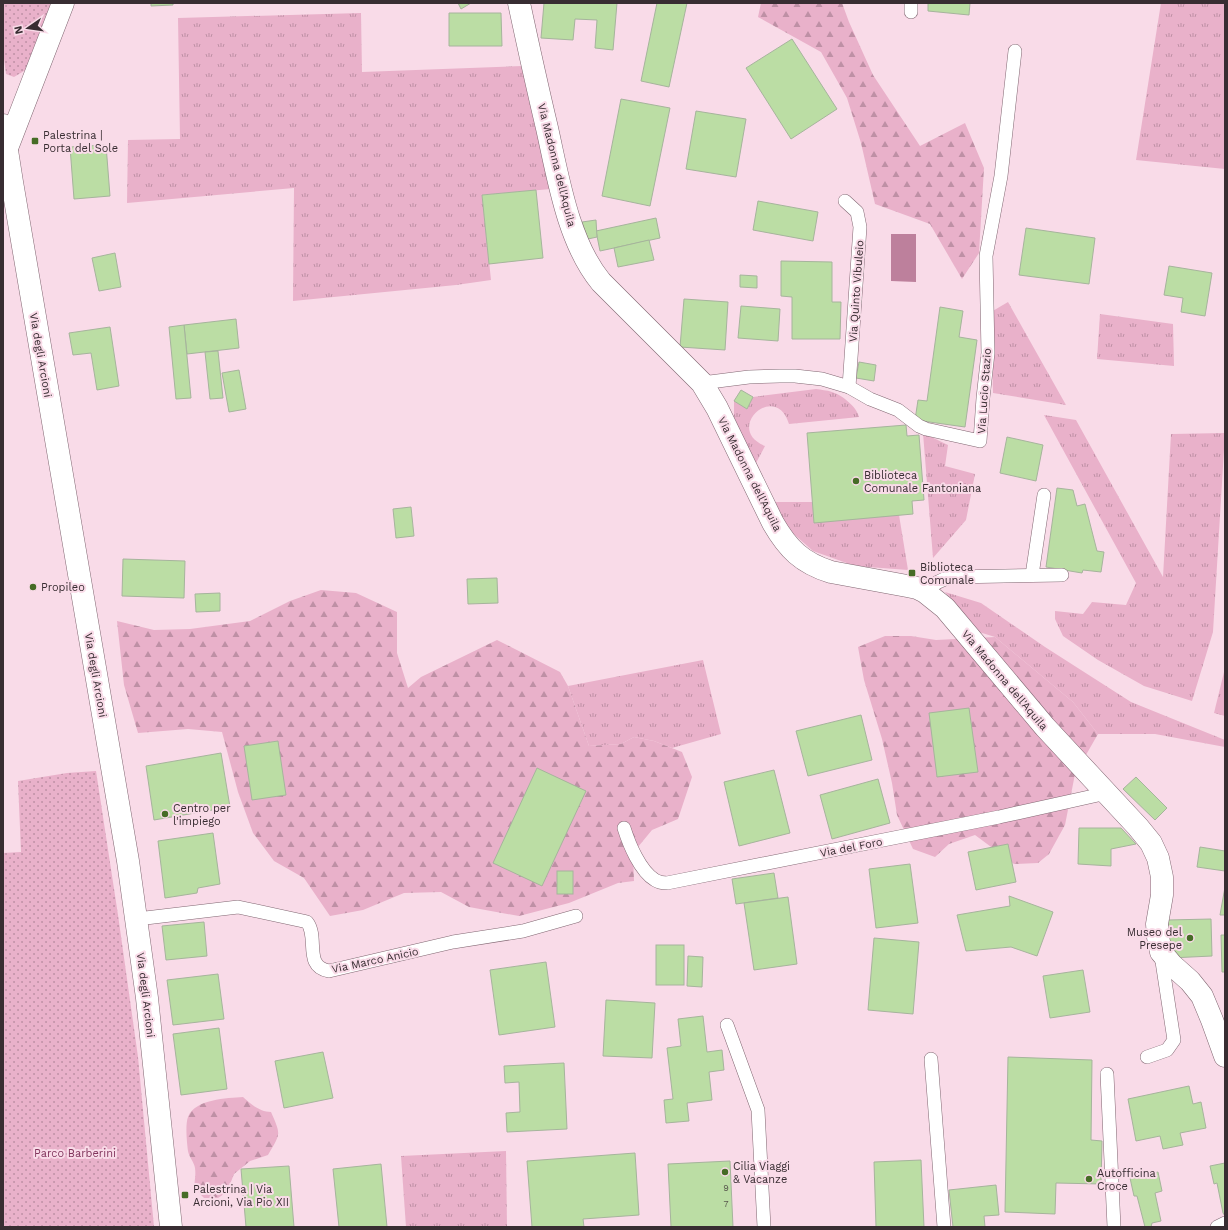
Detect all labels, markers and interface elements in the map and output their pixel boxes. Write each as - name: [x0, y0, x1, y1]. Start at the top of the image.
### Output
- north arrow: [8, 8, 48, 48]
- text: N: [11, 25, 26, 36]
- street label: Via Madonna dell'Aquila: [535, 102, 578, 228]
- place label: Palestrina | Porta del Sole: [43, 129, 118, 155]
- marker: Palestrina | Porta del Sole: [30, 136, 40, 146]
- street label: Via Quinto Vibuleio: [846, 240, 867, 342]
- street label: Via degli Arcioni: [27, 312, 54, 398]
- street label: Via Lucio Stazio: [975, 348, 994, 434]
- street label: Via Madonna dell'Aquila: [715, 415, 784, 534]
- place label: Biblioteca Comunale Fantoniana: [864, 469, 981, 495]
- marker: Biblioteca Comunale Fantoniana: [851, 476, 861, 486]
- place label: Biblioteca Comunale: [920, 561, 974, 587]
- marker: Biblioteca Comunale: [907, 568, 917, 578]
- place label: Propileo: [41, 581, 85, 594]
- marker: Propileo: [28, 582, 38, 592]
- street label: Via Madonna dell'Aquila: [959, 628, 1050, 733]
- street label: Via degli Arcioni: [82, 632, 109, 718]
- place label: Centro per l'impiego: [173, 802, 231, 828]
- marker: Centro per l'impiego: [160, 809, 170, 819]
- street label: Via del Foro: [819, 835, 883, 860]
- place label: Museo del Presepe: [1127, 926, 1183, 952]
- marker: Museo del Presepe: [1185, 933, 1195, 943]
- street label: Via Marco Anicio: [331, 945, 420, 976]
- street label: Via degli Arcioni: [134, 952, 157, 1038]
- park label: Parco Barberini: [34, 1147, 116, 1160]
- place label: Cilia Viaggi & Vacanze: [733, 1160, 790, 1186]
- marker: Cilia Viaggi & Vacanze: [720, 1167, 730, 1177]
- place label: Autofficina Croce: [1097, 1167, 1156, 1193]
- marker: Autofficina Croce: [1084, 1174, 1094, 1184]
- place label: Palestrina | Via Arcioni, Via Pio XII: [193, 1183, 289, 1209]
- house number: 9: [723, 1183, 729, 1193]
- marker: Palestrina | Via Arcioni, Via Pio XII: [180, 1190, 190, 1200]
- house number: 7: [723, 1199, 729, 1209]

